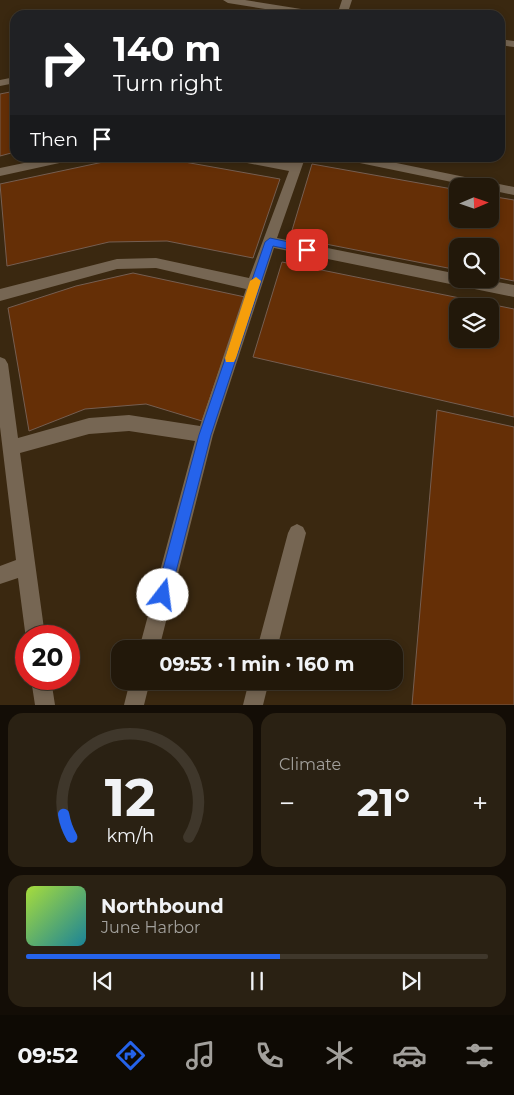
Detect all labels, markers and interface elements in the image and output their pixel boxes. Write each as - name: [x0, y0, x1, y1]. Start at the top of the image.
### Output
- text: 140 m: [113, 27, 221, 70]
- icon: right: [30, 30, 95, 95]
- text: Turn right: [113, 70, 223, 97]
- icon: arrive: [88, 125, 116, 153]
- text: Then: [30, 128, 78, 151]
- north arrow: [449, 178, 499, 228]
- map controls: [449, 178, 499, 348]
- pin: [286, 229, 328, 271]
- icon: arrive: [293, 236, 321, 264]
- button: search: [449, 238, 499, 288]
- button: layers: [449, 298, 499, 348]
- position arrow: [136, 568, 188, 620]
- speed limit sign: 20: [15, 625, 80, 690]
- text: 09:53 · 1 min · 160 m: [160, 653, 354, 676]
- text: Climate: [279, 755, 341, 774]
- text: 12: [105, 766, 156, 829]
- text: 21°: [357, 779, 410, 826]
- text: −: [279, 786, 295, 820]
- text: +: [472, 786, 488, 820]
- text: km/h: [107, 825, 154, 846]
- text: Northbound: [101, 895, 224, 918]
- text: June Harbor: [101, 918, 200, 937]
- icon: previous: [89, 967, 117, 995]
- icon: pause: [243, 967, 271, 995]
- icon: next: [397, 967, 425, 995]
- icon: directions: [113, 1038, 148, 1073]
- icon: music: [183, 1038, 218, 1073]
- icon: phone: [252, 1038, 287, 1073]
- icon: climate: [322, 1038, 357, 1073]
- icon: car: [392, 1038, 427, 1073]
- icon: filters: [462, 1038, 497, 1073]
- text: 09:52: [17, 1042, 78, 1069]

